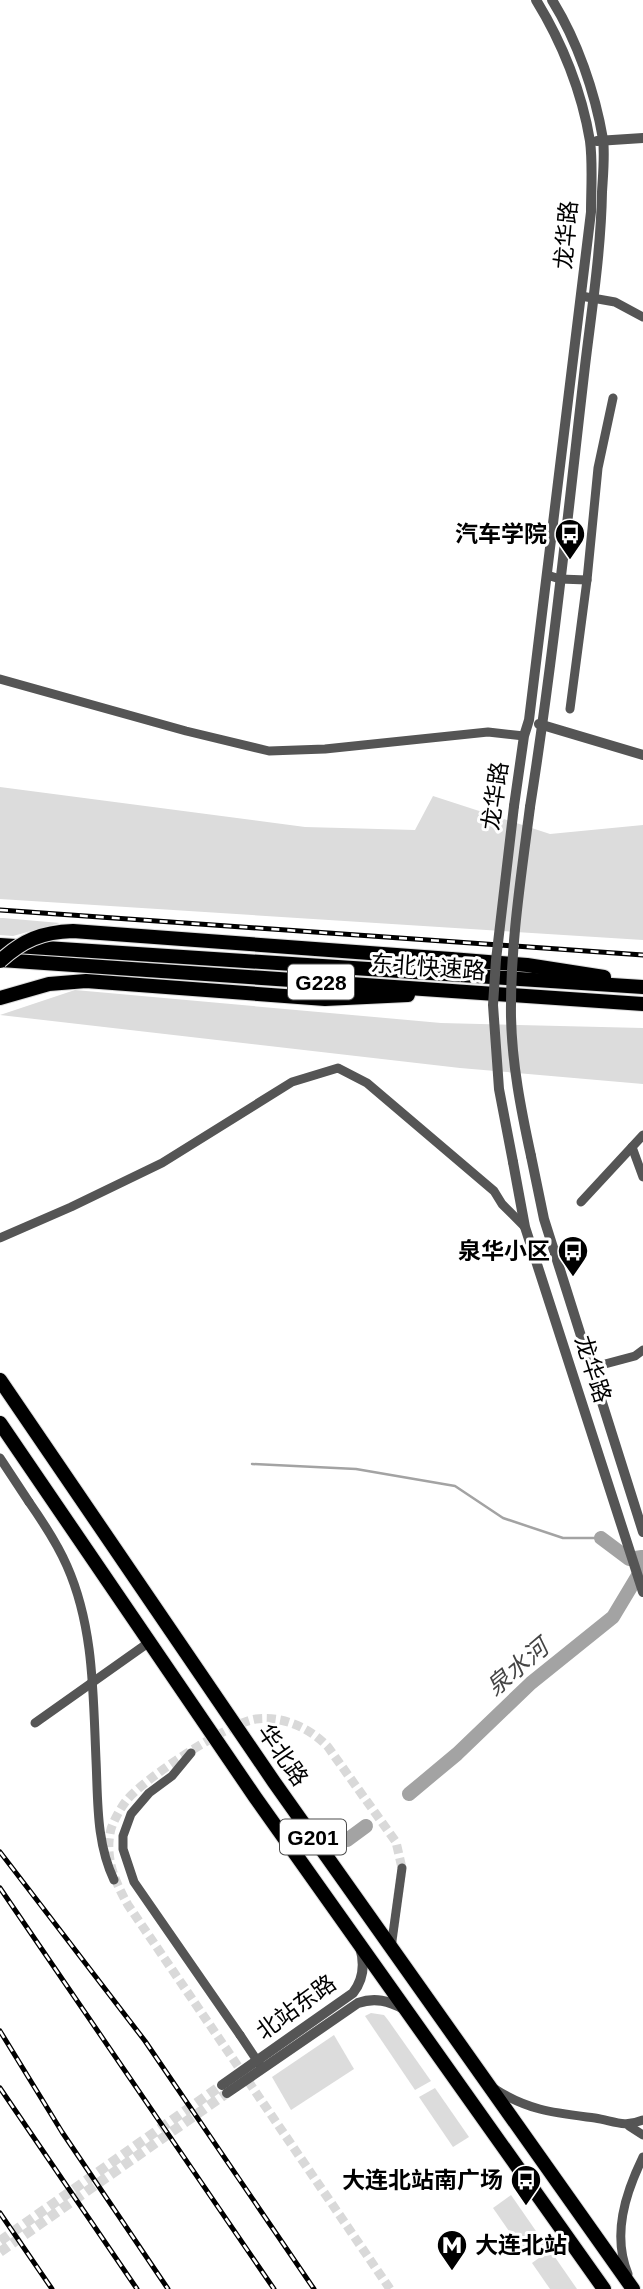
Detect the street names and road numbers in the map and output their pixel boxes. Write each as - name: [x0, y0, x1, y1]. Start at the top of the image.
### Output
- street label: 龙华路: [550, 199, 582, 271]
- street label: 龙华路: [477, 760, 513, 832]
- street label: 东北快速路: [370, 950, 486, 984]
- road number: G228: [288, 964, 354, 1000]
- street label: 龙华路: [570, 1332, 616, 1406]
- street label: 华北路: [253, 1719, 313, 1791]
- road number: G201: [280, 1820, 346, 1854]
- street label: 北站东路: [251, 1969, 341, 2045]

